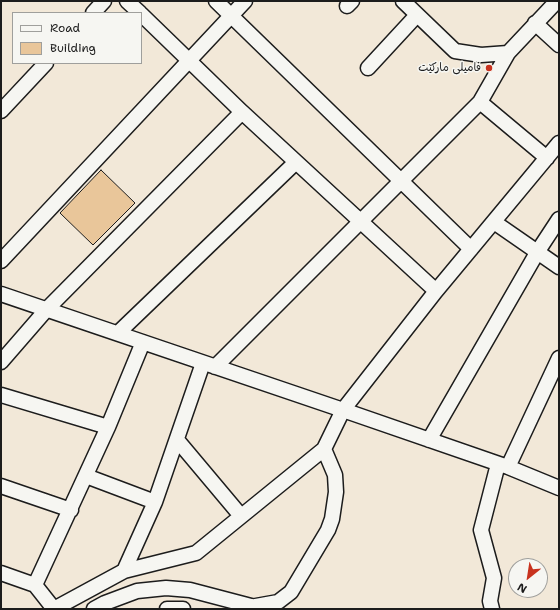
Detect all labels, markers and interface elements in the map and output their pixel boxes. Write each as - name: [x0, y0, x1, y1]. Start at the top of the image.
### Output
- legend: [12, 12, 142, 64]
- text: Road: [50, 20, 80, 36]
- text: Building: [50, 40, 96, 56]
- place label: فامیلی مارکێت: [418, 61, 481, 75]
- marker: فامیلی مارکێت: [484, 63, 494, 73]
- north arrow: [508, 558, 548, 598]
- text: N: [515, 579, 530, 597]

